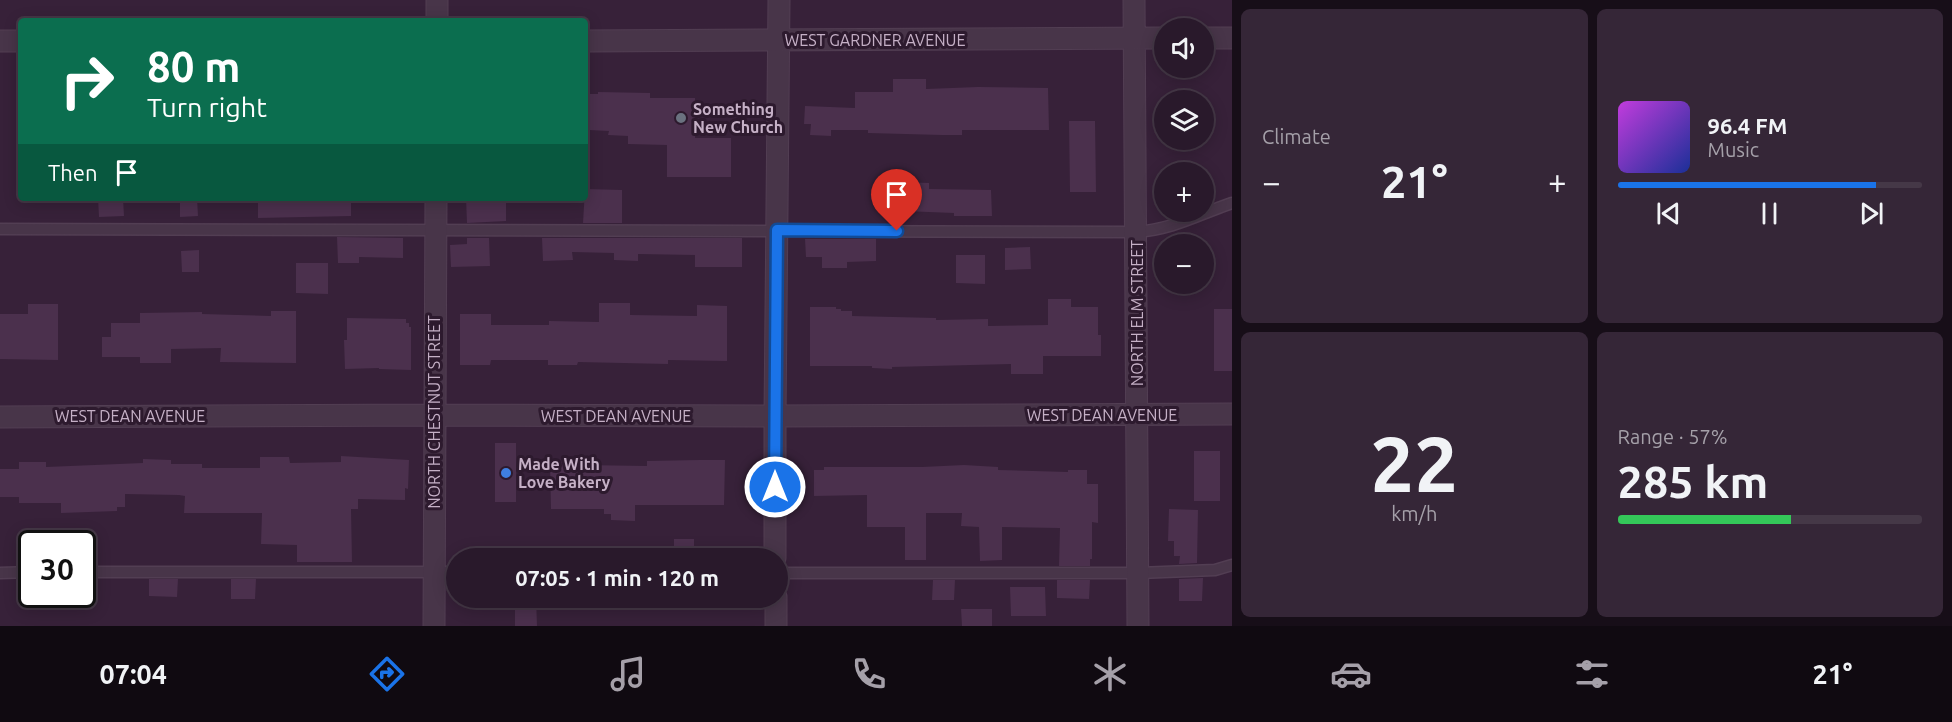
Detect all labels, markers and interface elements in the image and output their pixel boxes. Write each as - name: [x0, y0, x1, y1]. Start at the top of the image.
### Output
- map controls: [1154, 18, 1214, 294]
- button: sound: [1154, 18, 1214, 78]
- street label: WEST GARDNER AVENUE: [784, 31, 966, 49]
- icon: right: [48, 42, 126, 120]
- text: 80 m: [147, 43, 241, 90]
- button: layers: [1154, 90, 1214, 150]
- text: Turn right: [147, 92, 267, 122]
- place label: Something New Church: [693, 100, 783, 136]
- marker: Something New Church: [674, 111, 688, 125]
- text: 96.4 FM: [1708, 113, 1787, 138]
- text: Climate: [1262, 125, 1331, 148]
- text: Music: [1708, 138, 1759, 161]
- icon: arrive: [110, 156, 143, 189]
- text: 21°: [1381, 156, 1448, 207]
- text: Then: [48, 160, 98, 185]
- button: +: [1154, 162, 1214, 222]
- text: −: [1262, 163, 1281, 200]
- text: +: [1548, 163, 1567, 200]
- pin: [871, 169, 922, 231]
- icon: arrive: [880, 178, 913, 211]
- icon: previous: [1652, 197, 1685, 230]
- icon: pause: [1753, 197, 1786, 230]
- icon: next: [1855, 197, 1888, 230]
- button: −: [1154, 234, 1214, 294]
- street label: NORTH ELM STREET: [1128, 240, 1146, 386]
- street label: NORTH CHESTNUT STREET: [425, 315, 443, 509]
- street label: WEST DEAN AVENUE: [1027, 406, 1177, 424]
- street label: WEST DEAN AVENUE: [55, 407, 205, 425]
- street label: WEST DEAN AVENUE: [541, 407, 691, 425]
- text: 22: [1370, 419, 1458, 507]
- text: Range · 57%: [1618, 425, 1728, 448]
- place label: Made With Love Bakery: [518, 455, 611, 491]
- position arrow: [743, 455, 807, 519]
- text: 285 km: [1618, 456, 1768, 507]
- marker: Made With Love Bakery: [499, 466, 513, 480]
- text: km/h: [1391, 502, 1437, 525]
- speed limit sign: 30: [18, 530, 96, 608]
- text: 07:05 · 1 min · 120 m: [515, 565, 719, 590]
- icon: directions: [366, 653, 408, 695]
- icon: music: [607, 653, 649, 695]
- icon: phone: [848, 653, 890, 695]
- icon: climate: [1089, 653, 1131, 695]
- icon: car: [1330, 653, 1372, 695]
- icon: filters: [1571, 653, 1613, 695]
- text: 07:04: [100, 659, 167, 689]
- text: 21°: [1812, 659, 1852, 689]

